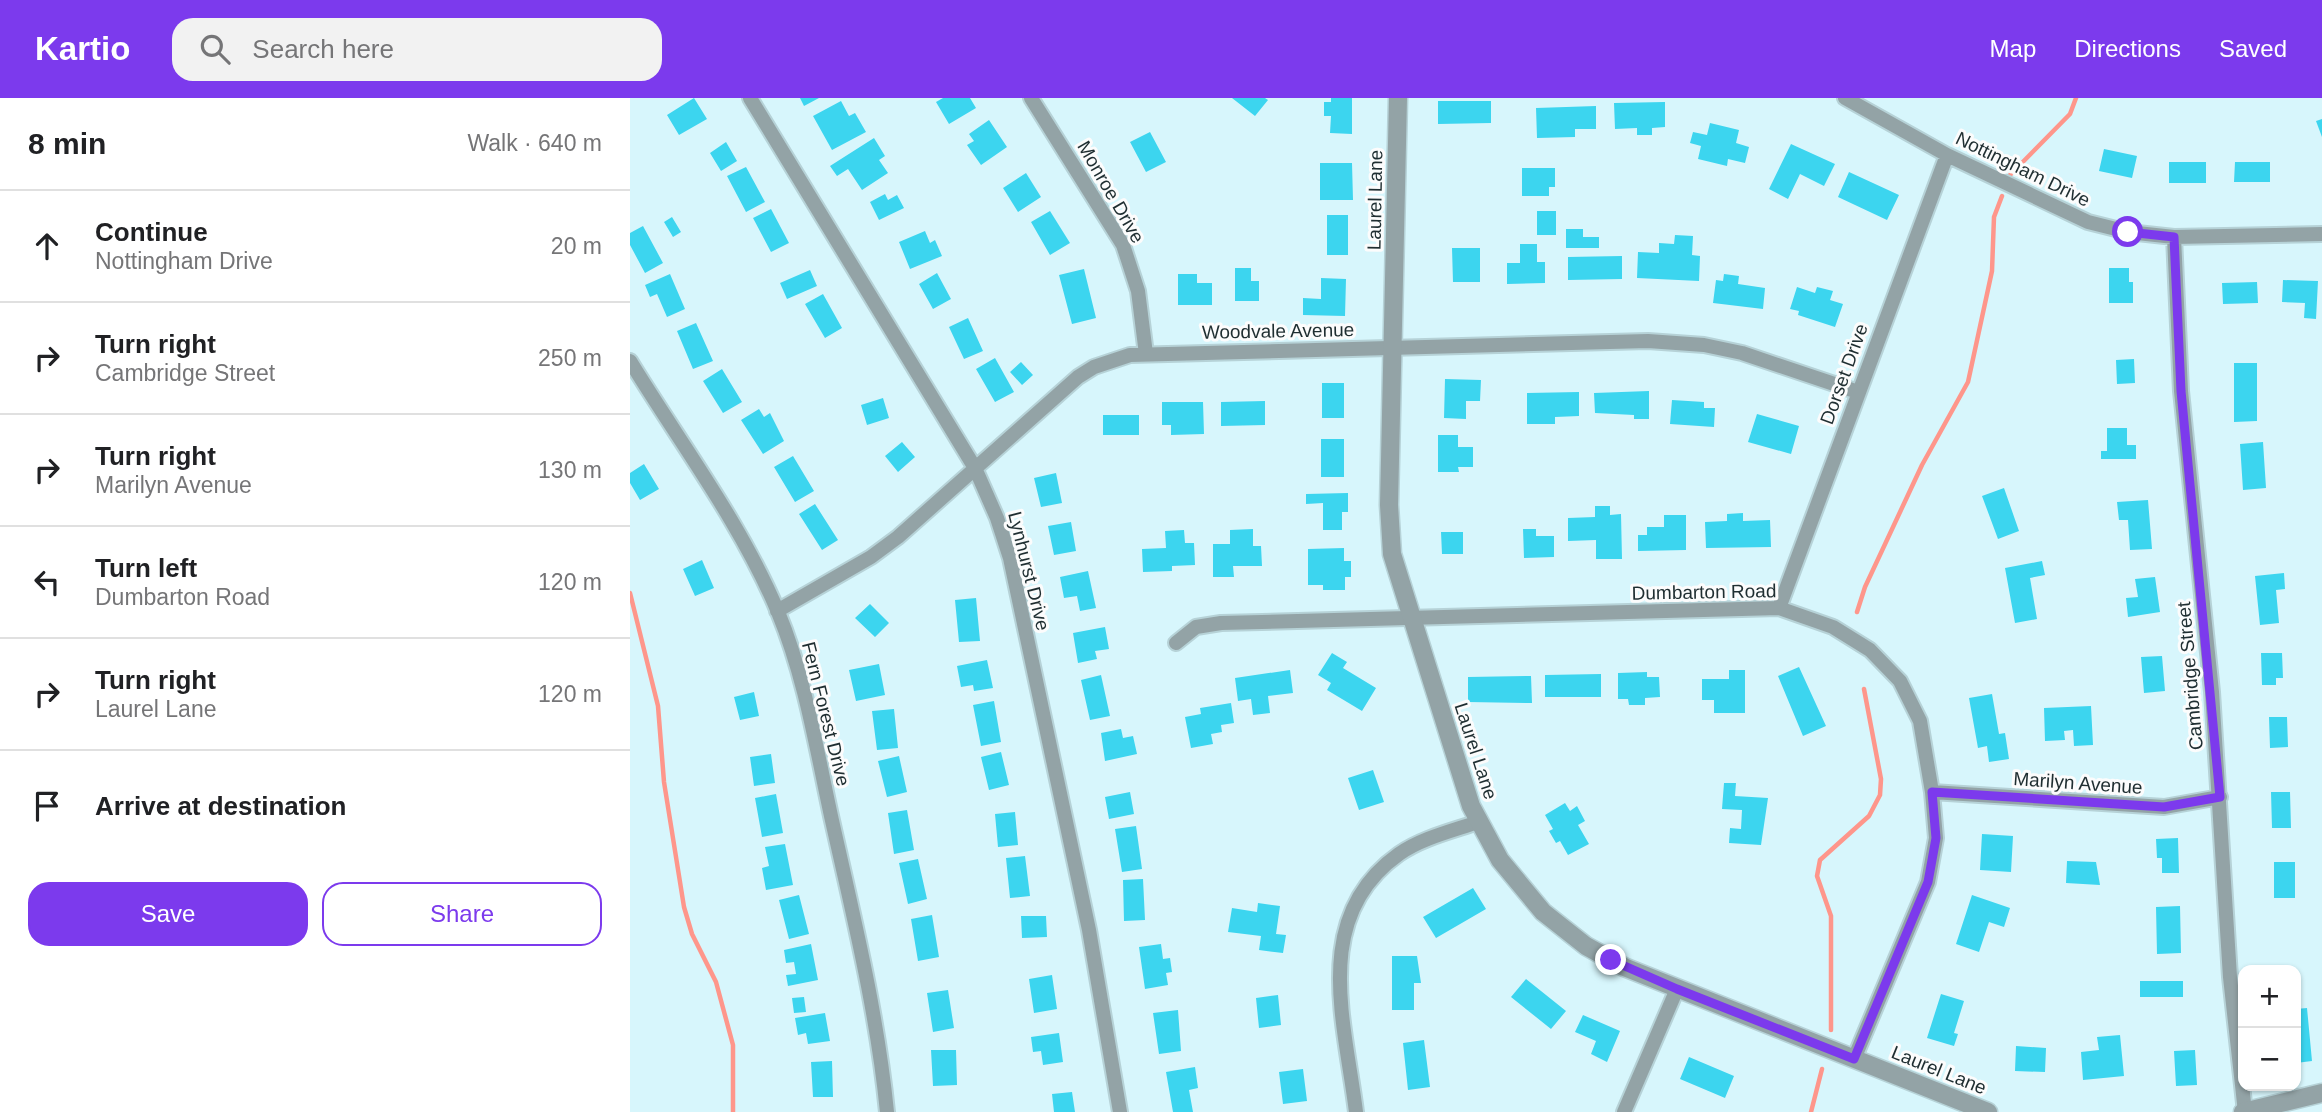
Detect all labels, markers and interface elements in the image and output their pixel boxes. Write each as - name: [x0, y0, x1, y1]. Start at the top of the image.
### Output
- search box: [172, 18, 662, 81]
- text: Kartio: [35, 30, 130, 67]
- icon: search: [196, 30, 234, 68]
- text: Search here: [252, 34, 394, 64]
- text: Map: [1990, 35, 2036, 62]
- text: Directions: [2074, 35, 2181, 62]
- text: Saved: [2219, 35, 2287, 62]
- text: 8 min: [28, 127, 106, 160]
- street label: Nottingham Drive: [1952, 127, 2094, 211]
- text: Walk · 640 m: [467, 130, 602, 156]
- street label: Monroe Drive: [1073, 137, 1149, 247]
- street label: Laurel Lane: [1364, 150, 1386, 250]
- route start: [2112, 216, 2143, 247]
- text: Continue: [95, 217, 208, 247]
- icon: ahead: [28, 227, 66, 265]
- text: 20 m: [551, 233, 602, 259]
- text: Nottingham Drive: [95, 248, 273, 274]
- street label: Woodvale Avenue: [1202, 319, 1354, 343]
- street label: Dorset Drive: [1816, 321, 1872, 427]
- text: Turn right: [95, 329, 216, 359]
- icon: right: [28, 339, 66, 377]
- text: 250 m: [538, 345, 602, 371]
- text: Cambridge Street: [95, 360, 275, 386]
- text: Turn right: [95, 441, 216, 471]
- icon: right: [28, 451, 66, 489]
- text: 130 m: [538, 457, 602, 483]
- text: Marilyn Avenue: [95, 472, 252, 498]
- street label: Lynhurst Drive: [1004, 509, 1054, 633]
- text: Turn left: [95, 553, 197, 583]
- icon: left: [28, 563, 66, 601]
- text: 120 m: [538, 569, 602, 595]
- street label: Dumbarton Road: [1631, 580, 1777, 604]
- text: Dumbarton Road: [95, 584, 270, 610]
- street label: Cambridge Street: [2173, 600, 2207, 751]
- street label: Fern Forest Drive: [798, 640, 854, 788]
- text: Turn right: [95, 665, 216, 695]
- icon: right: [28, 675, 66, 713]
- text: 120 m: [538, 681, 602, 707]
- text: Laurel Lane: [95, 696, 217, 722]
- street label: Laurel Lane: [1451, 700, 1501, 802]
- street label: Marilyn Avenue: [2013, 768, 2143, 798]
- icon: arrive: [28, 787, 66, 825]
- text: Arrive at destination: [95, 791, 346, 821]
- button: Save: [28, 882, 308, 946]
- button: Share: [322, 882, 602, 946]
- route end: [1595, 944, 1626, 975]
- map controls: [2238, 965, 2301, 1091]
- button: +: [2238, 965, 2301, 1028]
- button: −: [2238, 1028, 2301, 1091]
- street label: Laurel Lane: [1889, 1041, 1989, 1099]

